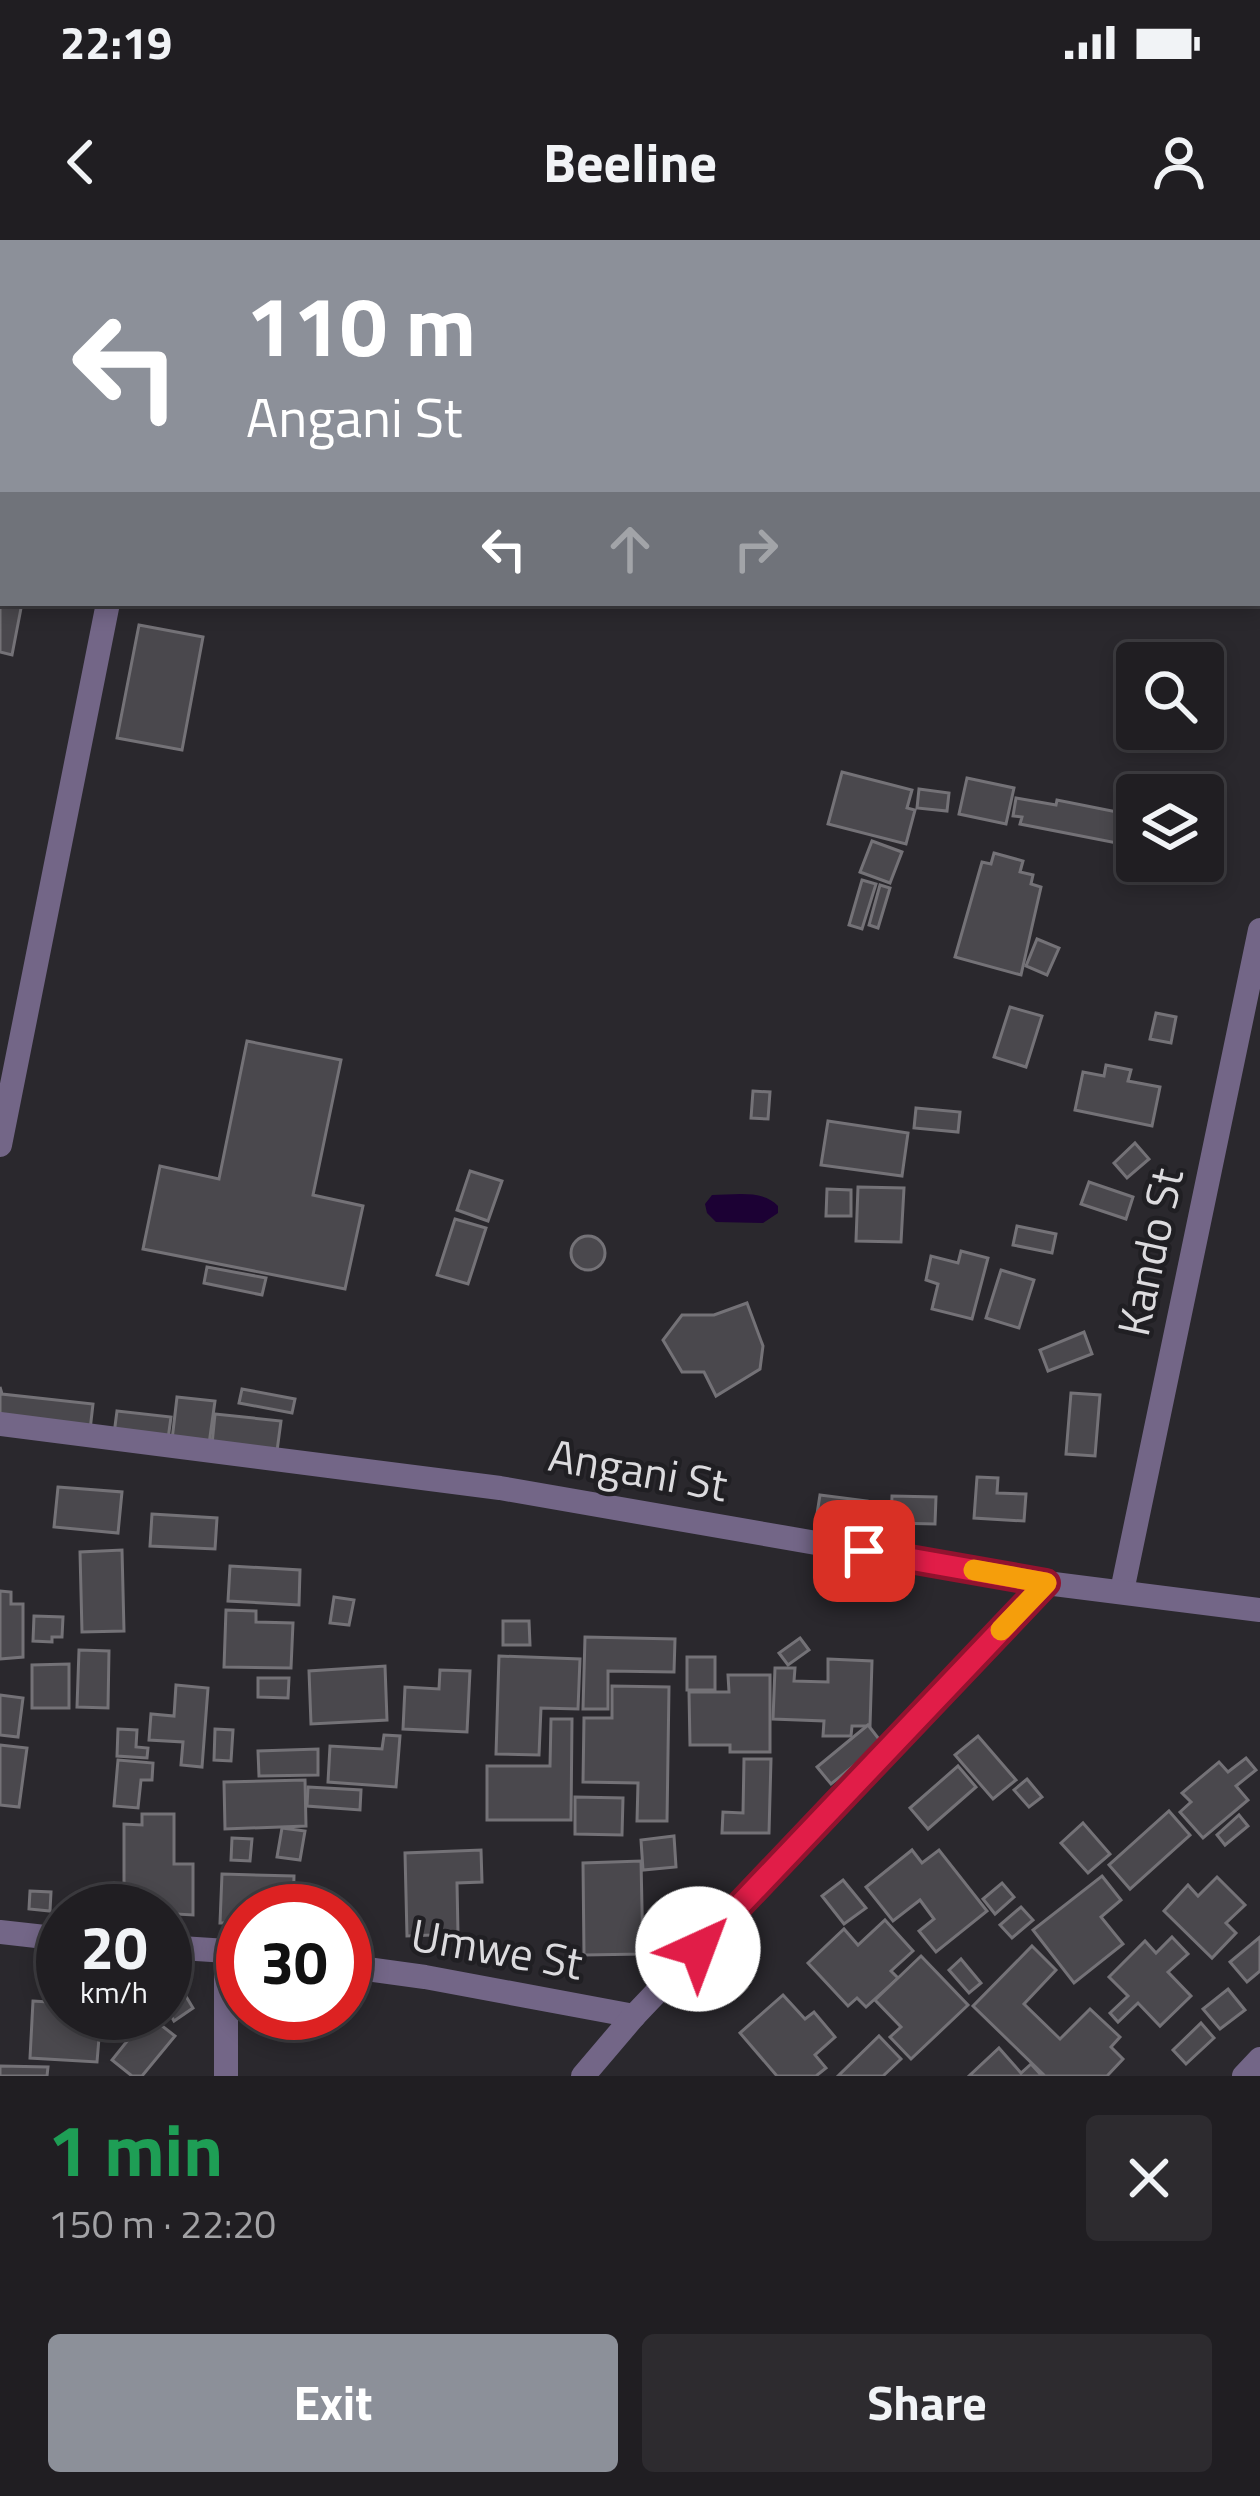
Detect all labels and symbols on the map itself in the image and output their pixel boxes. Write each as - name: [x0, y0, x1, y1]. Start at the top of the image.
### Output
- street label: Kando St: [1098, 1162, 1200, 1342]
- street label: Angani St: [543, 1420, 733, 1518]
- pin: [813, 1500, 915, 1602]
- speed limit sign: 30: [216, 1884, 372, 2040]
- position arrow: [635, 1886, 761, 2012]
- street label: Umwe St: [406, 1900, 588, 1997]

